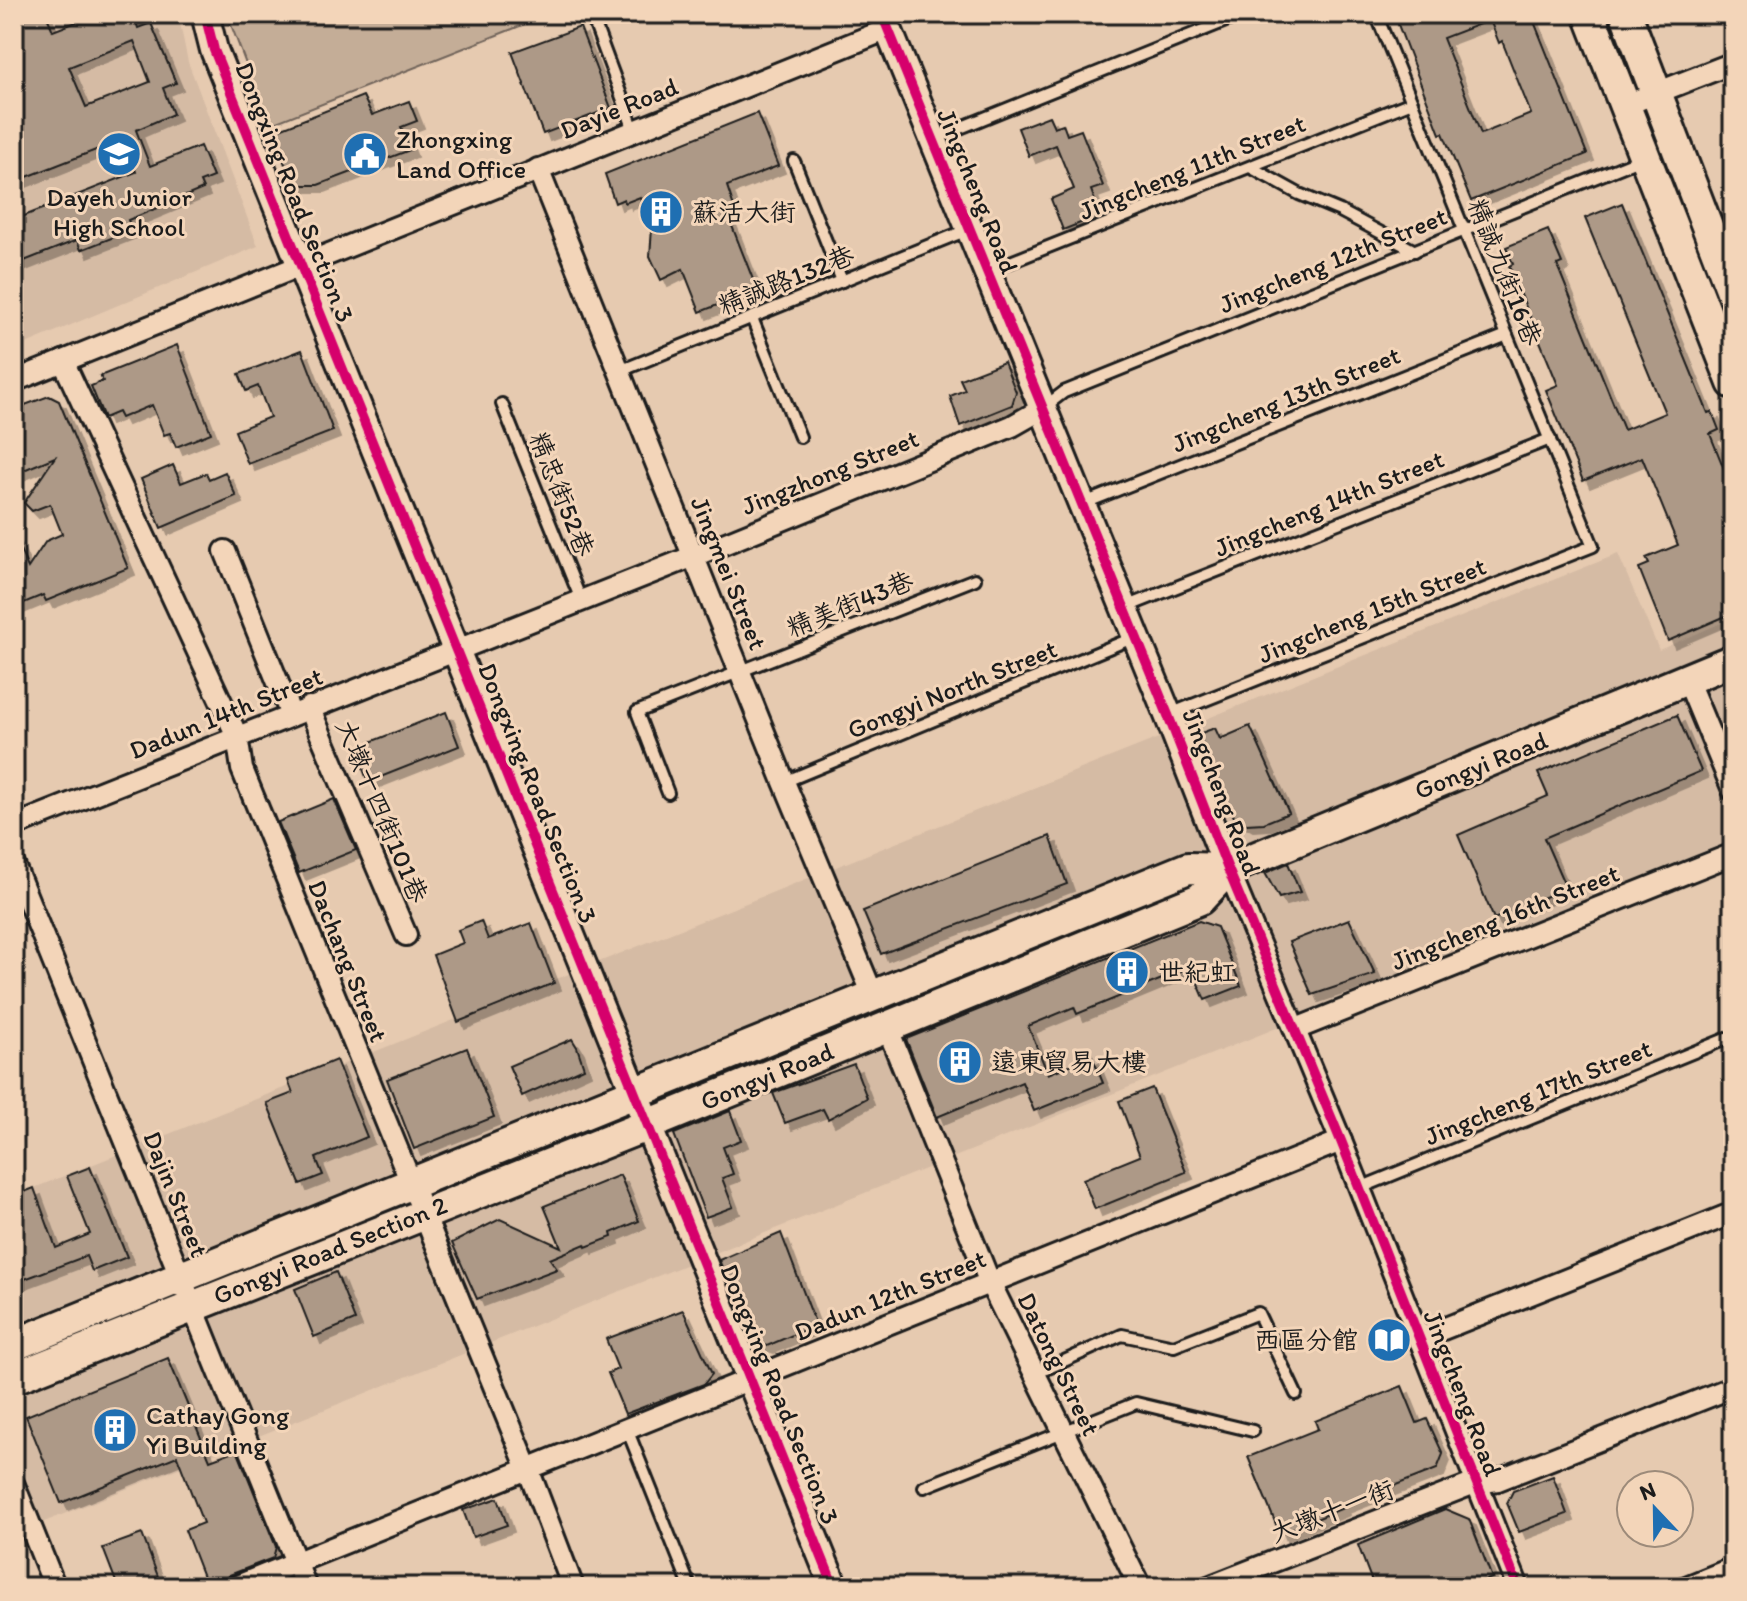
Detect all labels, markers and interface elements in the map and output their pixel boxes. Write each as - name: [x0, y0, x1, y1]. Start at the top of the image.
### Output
- street label: Dongxing Road Section 3: [228, 57, 362, 327]
- street label: Dayie Road: [555, 70, 683, 146]
- street label: Jingcheng Road: [930, 104, 1026, 279]
- street label: Jingcheng 11th Street: [1074, 107, 1310, 227]
- place label: Zhongxing Land Office: [396, 123, 526, 185]
- school or university icon: Dayeh Junior High School: [95, 130, 143, 178]
- public building icon: Zhongxing Land Office: [341, 130, 389, 178]
- place label: Dayeh Junior High School: [46, 181, 192, 243]
- building icon: 蘇活大街: [637, 188, 685, 236]
- street label: 精誠九街16巷: [1461, 194, 1549, 350]
- place label: 蘇活大街: [692, 196, 796, 228]
- street label: Jingcheng 12th Street: [1214, 200, 1452, 320]
- street label: 精誠路132巷: [713, 238, 859, 322]
- street label: Jingcheng 13th Street: [1167, 339, 1405, 459]
- street label: Jingzhong Street: [737, 422, 923, 522]
- street label: 精忠街52巷: [523, 427, 601, 561]
- street label: Jingcheng 14th Street: [1210, 442, 1449, 564]
- street label: Jingmei Street: [684, 492, 774, 655]
- street label: Jingcheng 15th Street: [1253, 550, 1491, 670]
- street label: 精美街43巷: [782, 564, 918, 644]
- street label: Gongyi North Street: [843, 632, 1062, 746]
- street label: Dongxing Road Section 3: [471, 658, 605, 928]
- street label: Dadun 14th Street: [125, 660, 327, 766]
- street label: Jingcheng Road: [1176, 704, 1269, 880]
- street label: 大墩十四街101巷: [329, 714, 435, 908]
- street label: Gongyi Road: [1410, 724, 1553, 806]
- street label: Jingcheng 16th Street: [1386, 857, 1624, 977]
- street label: Dachang Street: [301, 875, 395, 1047]
- building icon: 世紀虹: [1103, 948, 1151, 996]
- place label: 世紀虹: [1158, 956, 1236, 988]
- street label: Jingcheng 17th Street: [1420, 1032, 1656, 1152]
- street label: Gongyi Road: [696, 1035, 839, 1117]
- building icon: 遠東貿易大樓: [936, 1038, 984, 1086]
- place label: 遠東貿易大樓: [991, 1046, 1147, 1078]
- street label: Dajin Street: [136, 1126, 216, 1262]
- street label: Gongyi Road Section 2: [208, 1188, 452, 1312]
- street label: Dadun 12th Street: [790, 1242, 991, 1348]
- street label: Dongxing Road Section 3: [713, 1259, 847, 1529]
- street label: Datong Street: [1011, 1287, 1108, 1441]
- street label: Jingcheng Road: [1417, 1305, 1510, 1481]
- library icon: 西區分館: [1365, 1316, 1413, 1364]
- place label: 西區分館: [1254, 1324, 1358, 1356]
- place label: Cathay Gong Yi Building: [146, 1399, 290, 1461]
- building icon: Cathay Gong Yi Building: [91, 1406, 139, 1454]
- north arrow: [1615, 1469, 1695, 1549]
- street label: 大墩十一街: [1266, 1473, 1398, 1549]
- text: N: [1636, 1476, 1660, 1506]

